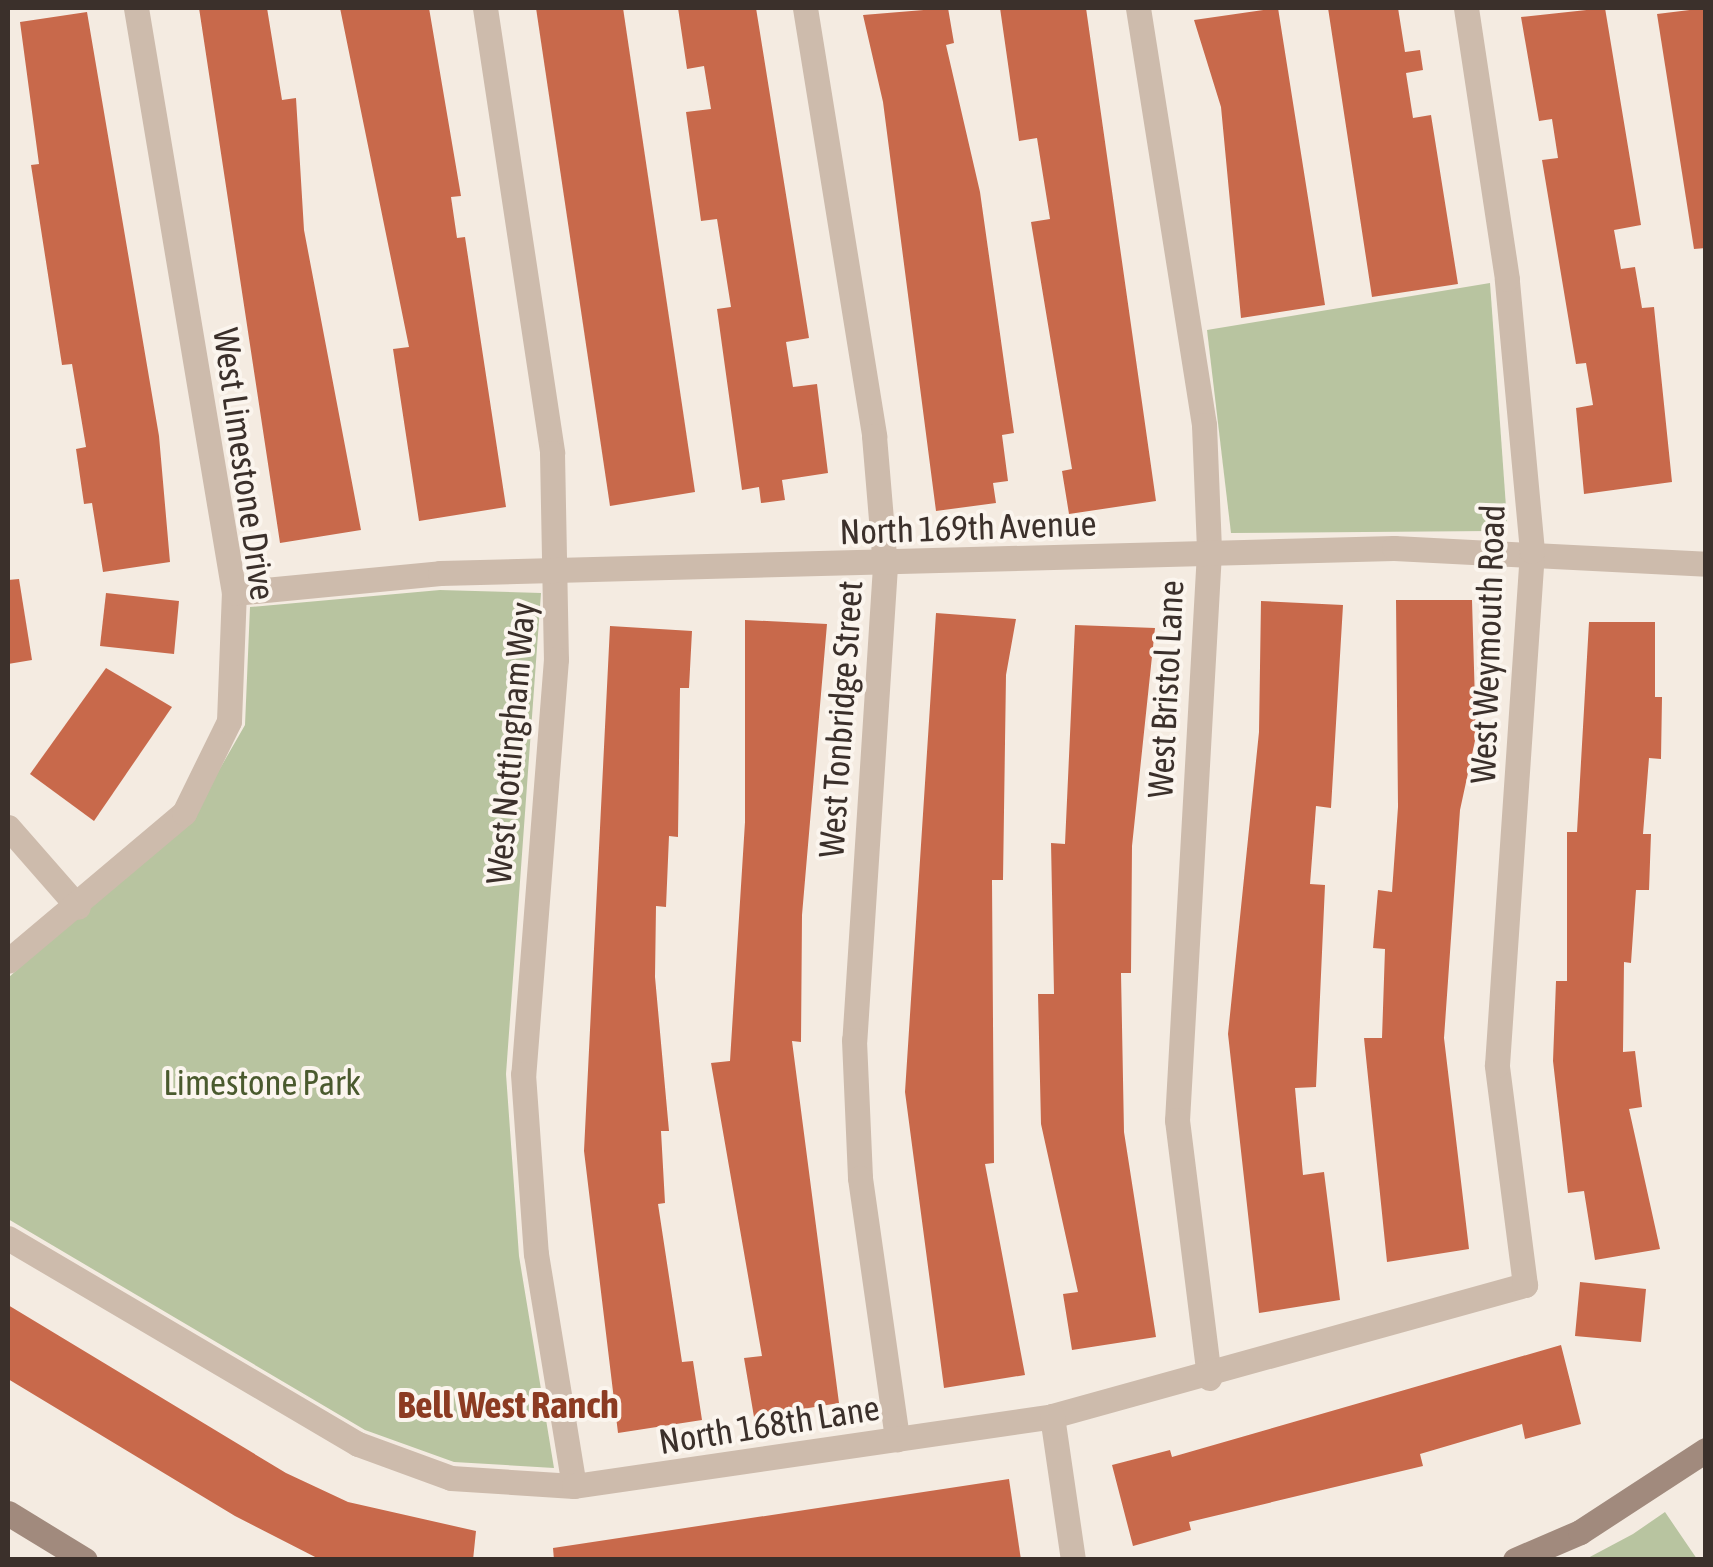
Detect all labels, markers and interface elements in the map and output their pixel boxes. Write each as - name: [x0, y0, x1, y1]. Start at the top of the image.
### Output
- street label: West Limestone Drive: [205, 325, 285, 603]
- street label: North 169th Avenue: [839, 502, 1097, 552]
- street label: West Weymouth Road: [1461, 504, 1513, 784]
- street label: West Tonbridge Street: [809, 579, 871, 859]
- street label: West Bristol Lane: [1138, 579, 1192, 799]
- street label: West Nottingham Way: [477, 600, 543, 886]
- park label: Limestone Park: [163, 1061, 361, 1103]
- district label: Bell West Ranch: [397, 1382, 619, 1428]
- street label: North 168th Lane: [656, 1386, 882, 1462]

